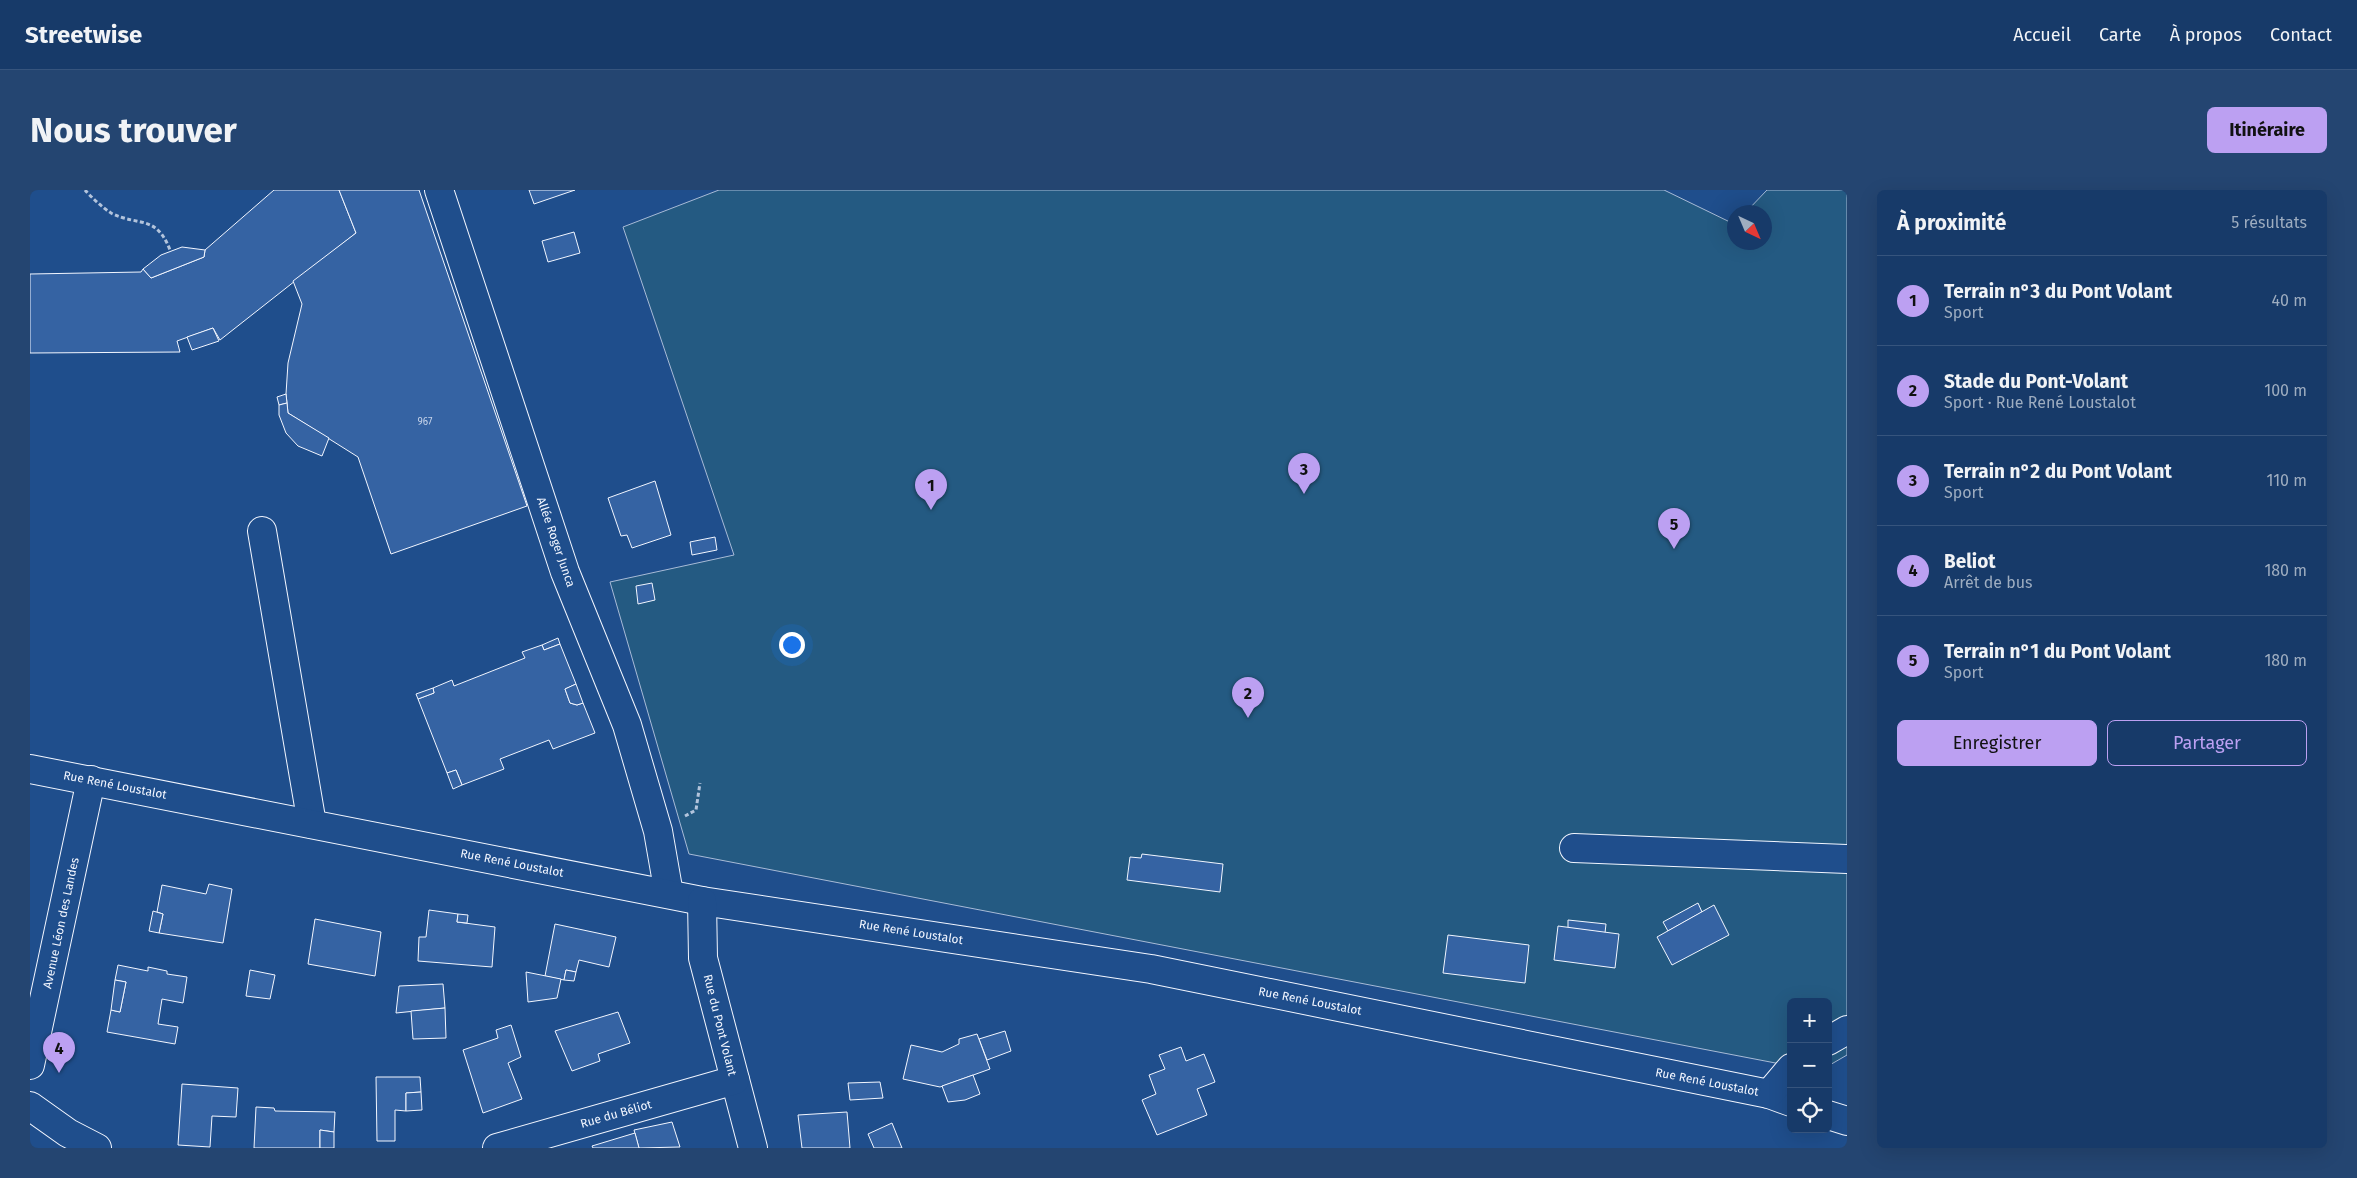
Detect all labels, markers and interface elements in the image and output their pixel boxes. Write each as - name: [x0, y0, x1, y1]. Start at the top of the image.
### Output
- text: Streetwise: [25, 21, 142, 49]
- text: Accueil: [2013, 24, 2071, 46]
- text: Carte: [2099, 24, 2142, 46]
- text: À propos: [2170, 24, 2242, 46]
- text: Contact: [2270, 24, 2332, 46]
- button: Itinéraire: [2207, 107, 2327, 153]
- text: Nous trouver: [30, 109, 237, 151]
- north arrow: [1727, 205, 1772, 250]
- text: À proximité: [1897, 210, 2006, 236]
- text: 5 résultats: [2231, 213, 2307, 232]
- text: Terrain n°3 du Pont Volant: [1944, 280, 2172, 303]
- text: 1: [1909, 291, 1917, 310]
- text: 40 m: [2272, 291, 2307, 310]
- text: Sport: [1944, 303, 1984, 322]
- text: Stade du Pont-Volant: [1944, 370, 2128, 393]
- text: 2: [1909, 381, 1917, 400]
- text: 100 m: [2264, 381, 2307, 400]
- text: Sport · Rue René Loustalot: [1944, 393, 2136, 412]
- house number: 967: [418, 416, 433, 428]
- pin: 3: [1288, 453, 1320, 494]
- text: Terrain n°2 du Pont Volant: [1944, 460, 2172, 483]
- pin: 1: [915, 469, 947, 510]
- text: 3: [1909, 471, 1917, 490]
- text: 110 m: [2266, 471, 2307, 490]
- text: Sport: [1944, 483, 1984, 502]
- street label: Allée Roger Junca: [534, 495, 578, 589]
- pin: 5: [1658, 508, 1690, 549]
- text: Beliot: [1944, 550, 1996, 573]
- text: 4: [1908, 561, 1918, 580]
- text: 180 m: [2264, 561, 2307, 580]
- text: Arrêt de bus: [1944, 573, 2033, 592]
- your location: [779, 632, 805, 658]
- text: Terrain n°1 du Pont Volant: [1944, 640, 2171, 663]
- text: 5: [1909, 651, 1917, 670]
- text: 180 m: [2264, 651, 2307, 670]
- text: Sport: [1944, 663, 1984, 682]
- pin: 2: [1232, 677, 1264, 718]
- button: Enregistrer: [1897, 720, 2097, 766]
- button: Partager: [2107, 720, 2307, 766]
- street label: Rue René Loustalot: [62, 768, 169, 802]
- street label: Rue René Loustalot: [459, 846, 566, 880]
- street label: Avenue Léon des Landes: [40, 856, 82, 990]
- street label: Rue René Loustalot: [858, 917, 965, 947]
- street label: Rue du Pont Volant: [701, 973, 740, 1078]
- street label: Rue René Loustalot: [1257, 984, 1364, 1018]
- map controls: [1787, 998, 1832, 1133]
- button: +: [1787, 998, 1832, 1043]
- pin: 4: [43, 1032, 75, 1073]
- button: −: [1787, 1043, 1832, 1088]
- street label: Rue René Loustalot: [1654, 1065, 1761, 1099]
- button: locate: [1787, 1088, 1832, 1133]
- street label: Rue du Béliot: [579, 1097, 654, 1131]

